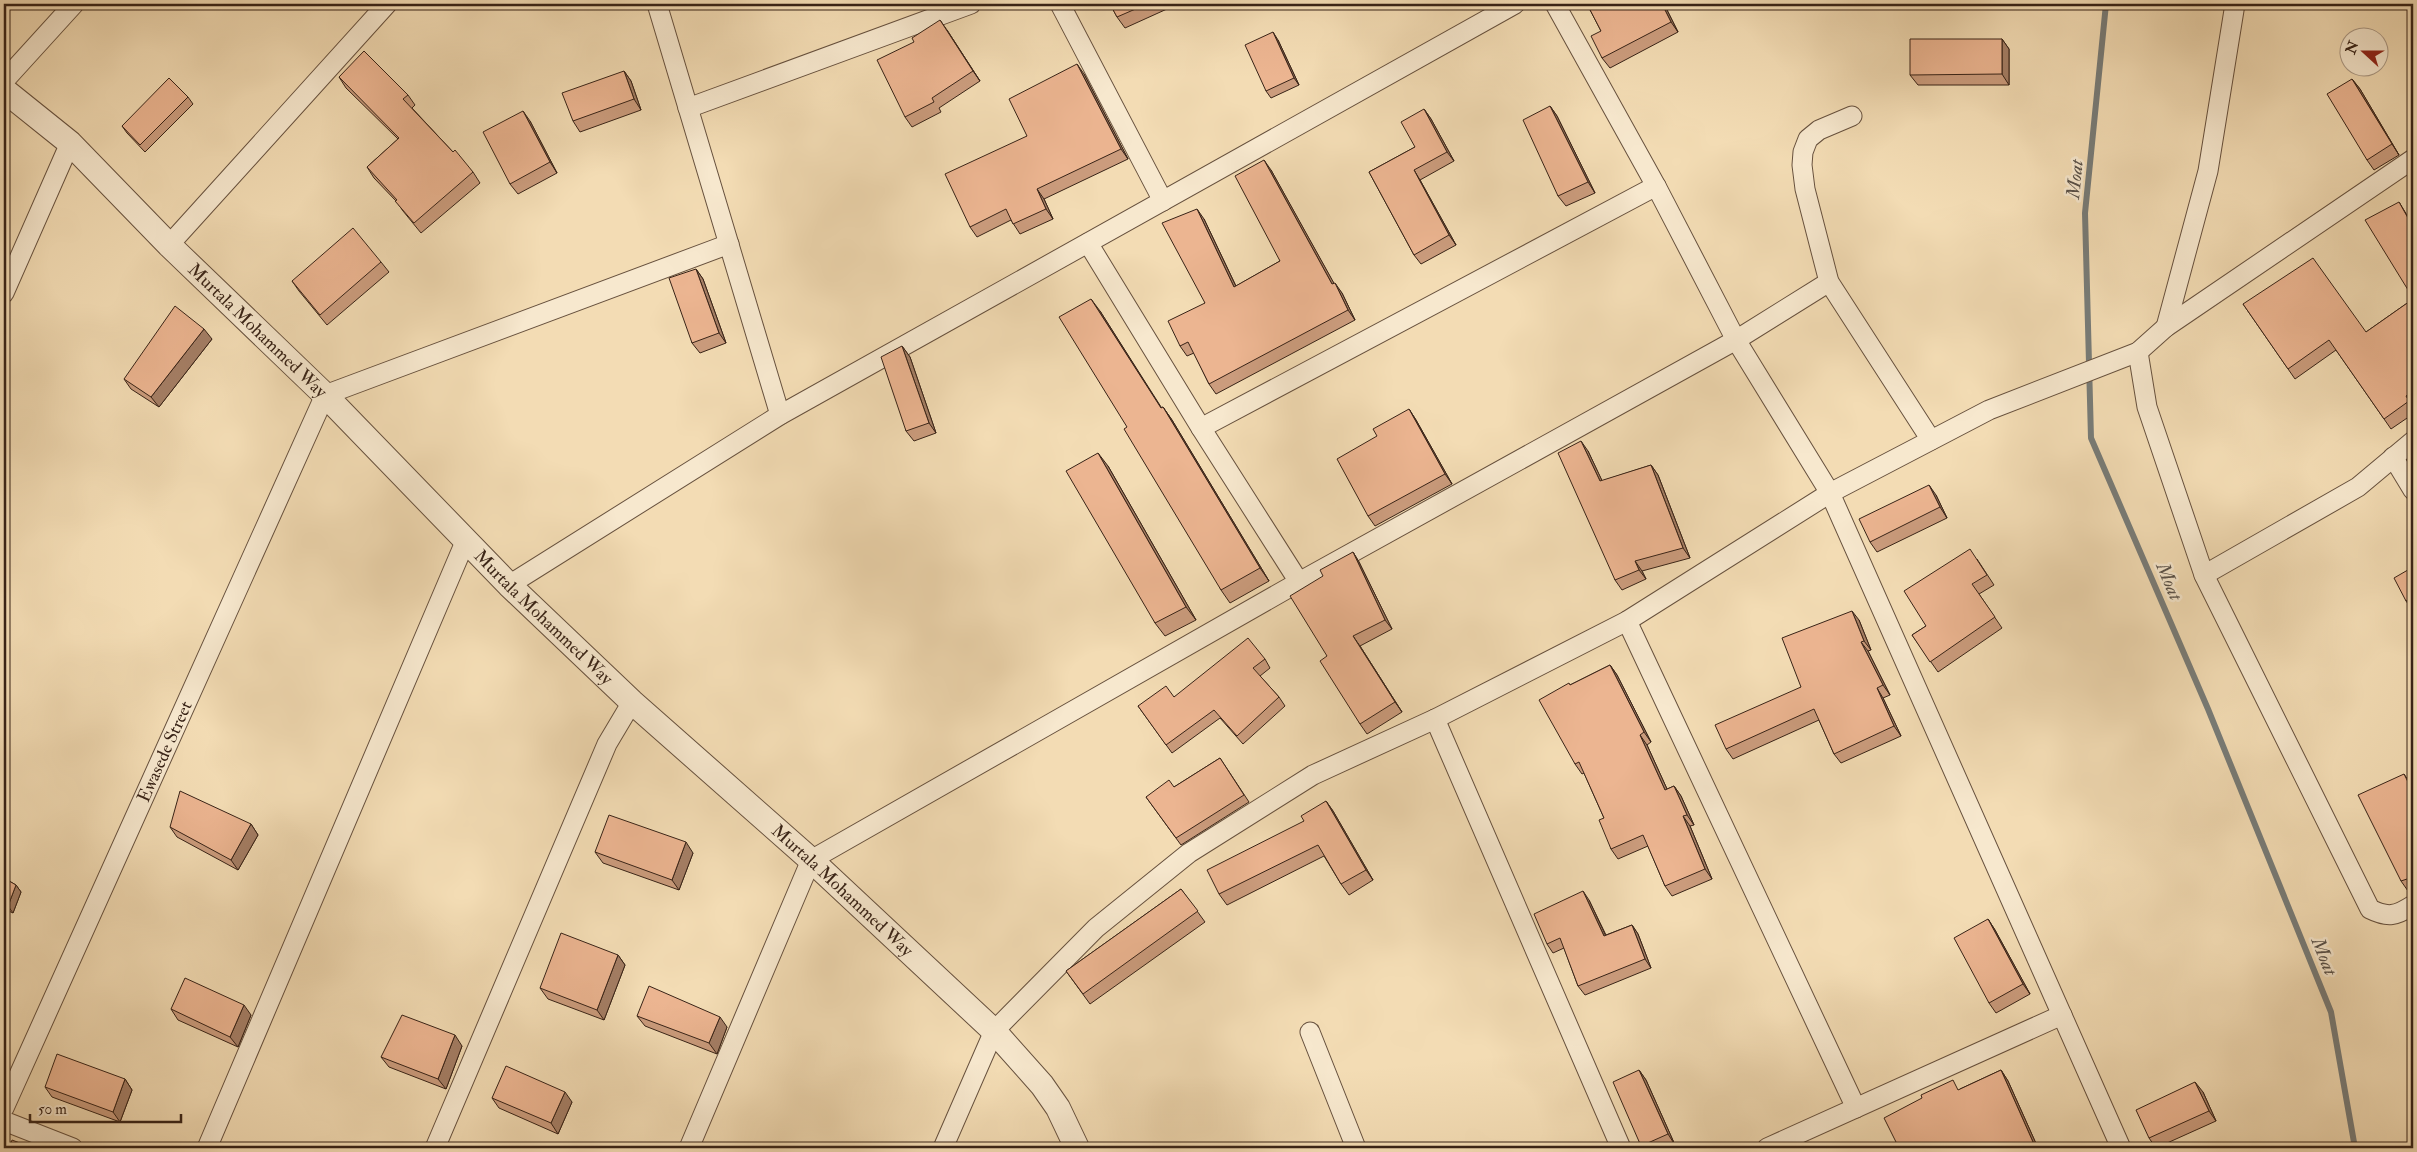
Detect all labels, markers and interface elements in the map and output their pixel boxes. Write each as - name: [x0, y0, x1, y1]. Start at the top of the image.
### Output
- north arrow: [2340, 28, 2390, 78]
- text: N: [2342, 38, 2363, 57]
- water label: Moat: [2061, 157, 2089, 201]
- street label: Murtala Mohammed Way: [183, 258, 333, 404]
- street label: Murtala Mohammed Way: [469, 545, 619, 691]
- water label: Moat: [2150, 558, 2188, 605]
- street label: Ewasede Street: [132, 697, 198, 806]
- street label: Murtala Mohammed Way: [767, 820, 919, 962]
- water label: Moat: [2305, 933, 2343, 980]
- scale bar: [30, 1092, 181, 1124]
- text: 50 m: [38, 1100, 67, 1119]

